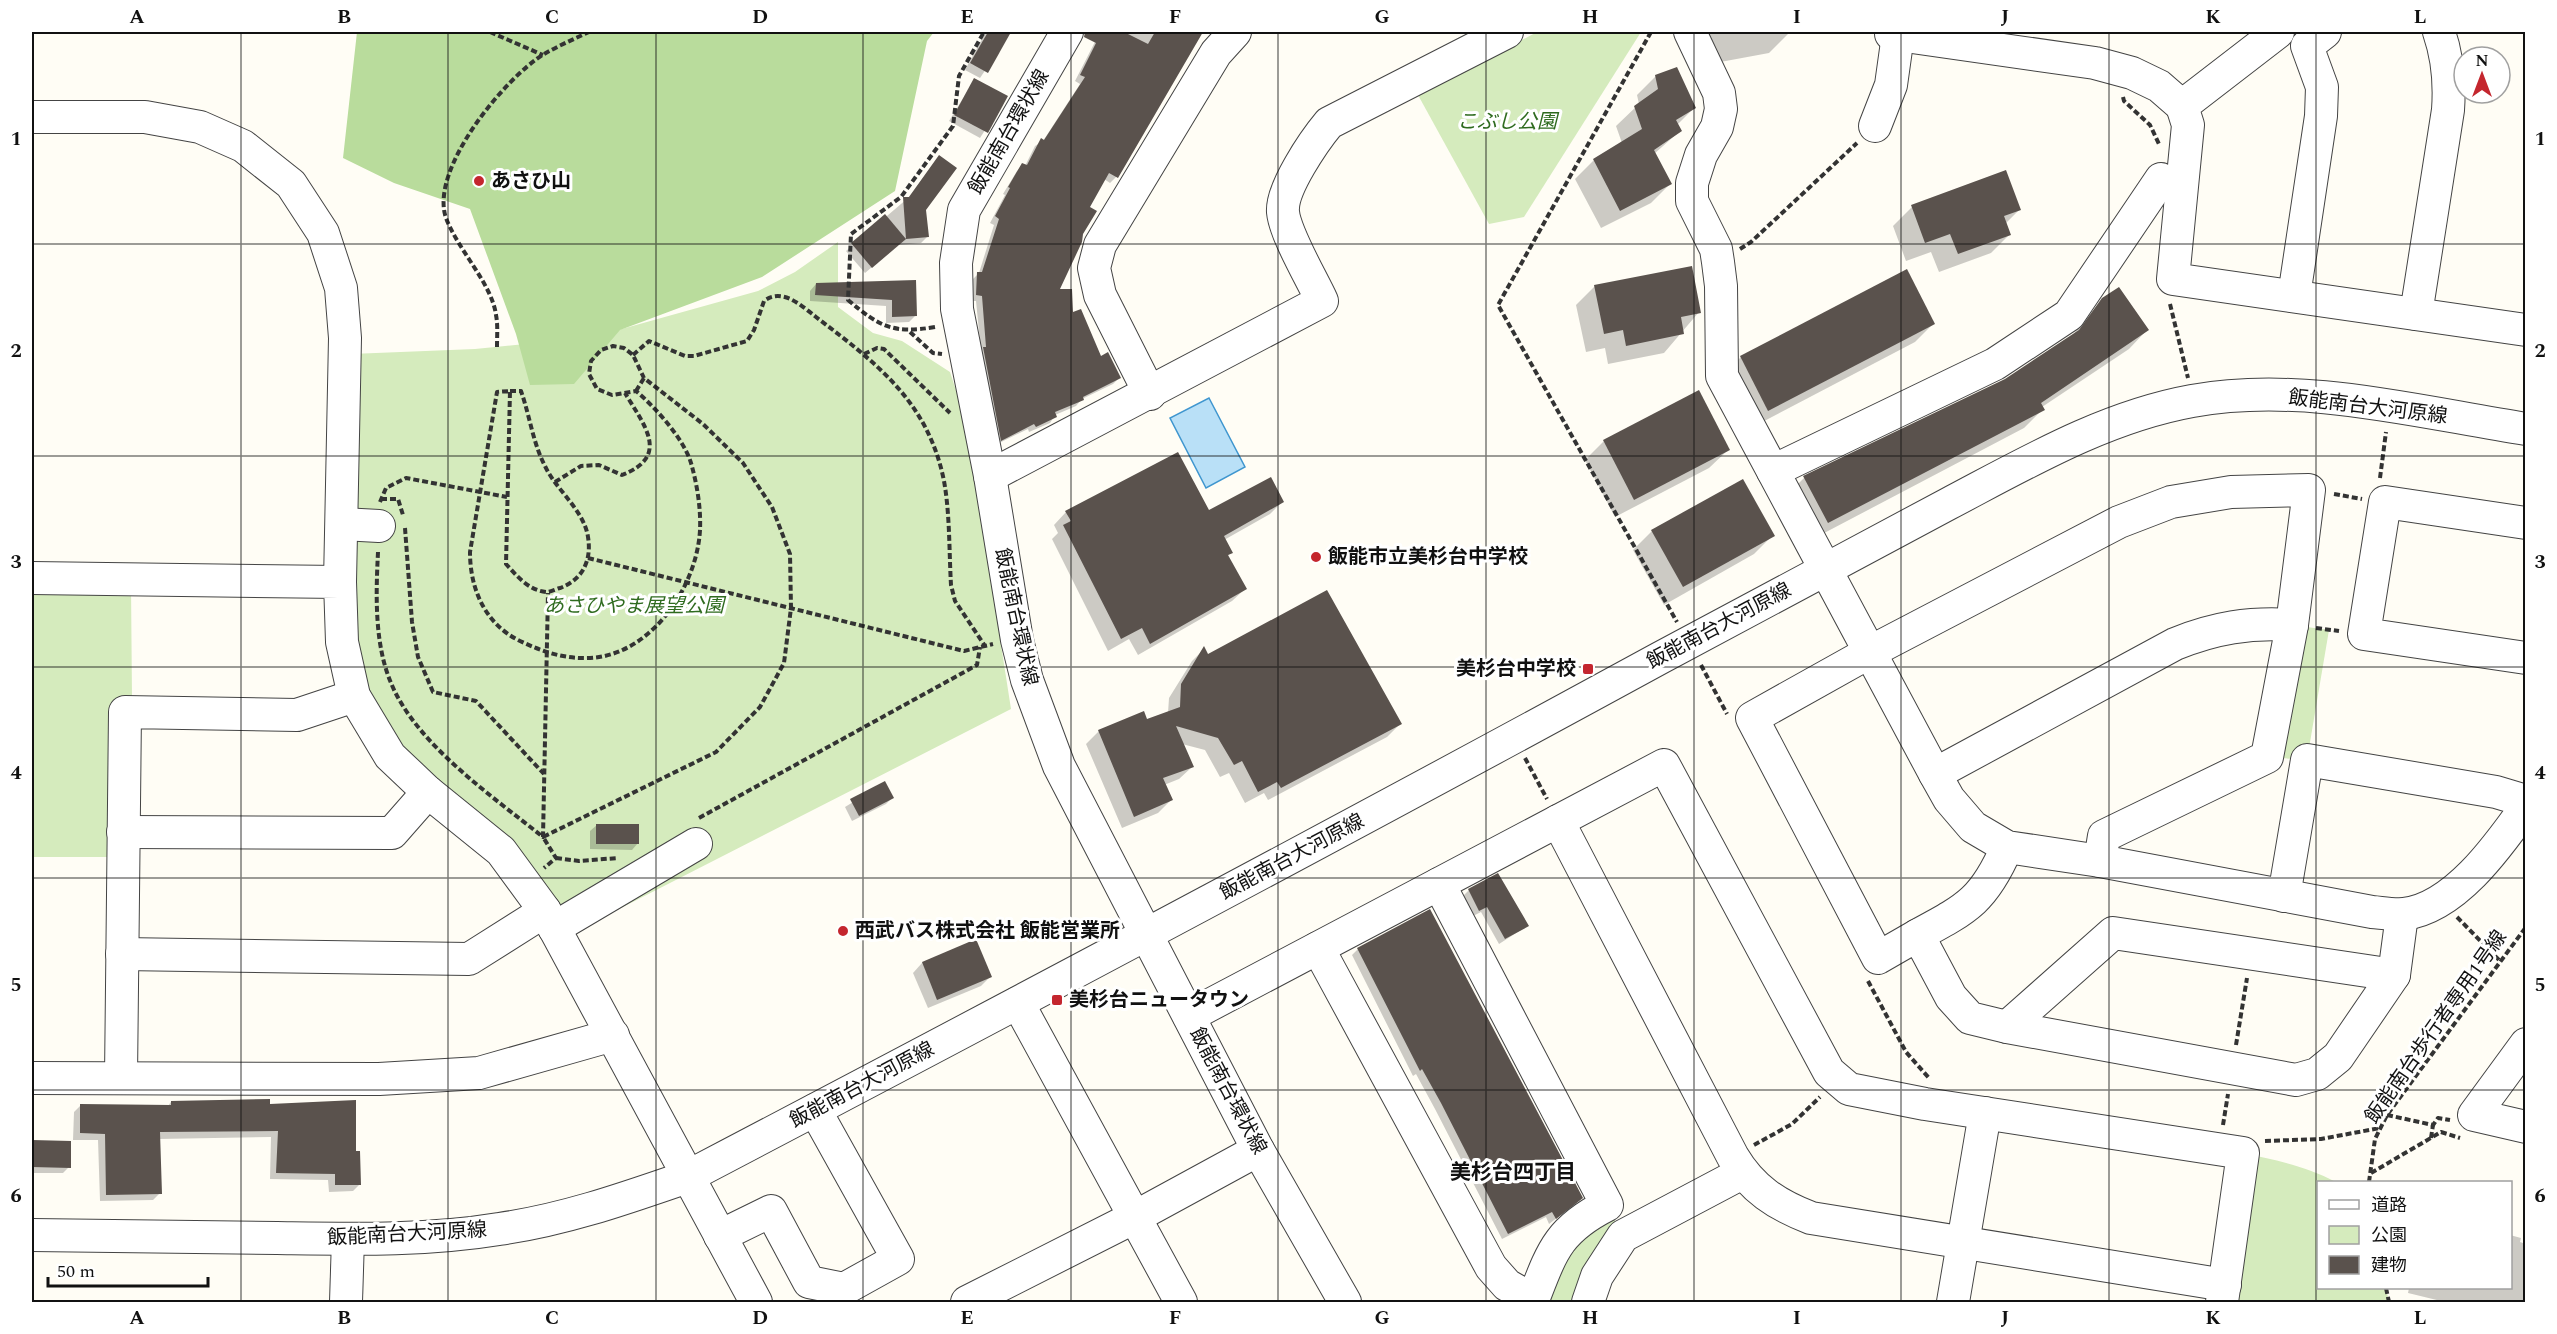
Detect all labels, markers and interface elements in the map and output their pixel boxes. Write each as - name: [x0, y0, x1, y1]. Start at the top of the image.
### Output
- text: A: [129, 2, 145, 32]
- text: B: [337, 2, 351, 32]
- text: C: [545, 2, 559, 32]
- text: D: [752, 2, 768, 32]
- text: E: [960, 2, 974, 32]
- text: F: [1169, 2, 1181, 32]
- text: G: [1374, 2, 1390, 32]
- text: H: [1582, 2, 1598, 32]
- text: I: [1793, 2, 1801, 32]
- text: J: [2001, 2, 2009, 32]
- text: K: [2205, 2, 2221, 32]
- text: L: [2414, 2, 2426, 32]
- north arrow: [2452, 45, 2512, 105]
- text: N: [2475, 49, 2489, 73]
- street label: 飯能南台環状線: [961, 64, 1057, 200]
- park label: こぶし公園: [1457, 107, 1560, 137]
- text: 1: [10, 124, 22, 154]
- text: 1: [2534, 124, 2546, 154]
- place label: あさひ山: [491, 166, 571, 196]
- marker: あさひ山: [472, 174, 486, 188]
- text: 2: [10, 336, 22, 366]
- text: 2: [2534, 336, 2546, 366]
- street label: 飯能南台大河原線: [2287, 382, 2449, 432]
- place label: 飯能市立美杉台中学校: [1328, 542, 1528, 572]
- street label: 飯能南台環状線: [987, 545, 1045, 689]
- text: 3: [10, 547, 22, 577]
- text: 3: [2534, 547, 2546, 577]
- marker: 飯能市立美杉台中学校: [1309, 550, 1323, 564]
- street label: 飯能南台大河原線: [1641, 575, 1797, 677]
- park label: あさひやま展望公園: [544, 591, 727, 621]
- place label: 美杉台中学校: [1456, 654, 1576, 684]
- marker: 美杉台中学校: [1581, 662, 1595, 676]
- text: 4: [10, 758, 22, 788]
- text: 4: [2534, 758, 2546, 788]
- street label: 飯能南台大河原線: [1214, 806, 1370, 908]
- place label: 西武バス株式会社 飯能営業所: [855, 916, 1120, 946]
- marker: 西武バス株式会社 飯能営業所: [836, 924, 850, 938]
- street label: 飯能南台歩行者専用1号線: [2358, 924, 2514, 1130]
- text: 5: [10, 970, 22, 1000]
- text: 5: [2534, 970, 2546, 1000]
- place label: 美杉台ニュータウン: [1069, 985, 1249, 1015]
- marker: 美杉台ニュータウン: [1050, 993, 1064, 1007]
- street label: 飯能南台環状線: [1182, 1022, 1274, 1160]
- street label: 飯能南台大河原線: [784, 1034, 940, 1136]
- district label: 美杉台四丁目: [1450, 1157, 1576, 1189]
- text: 6: [10, 1181, 22, 1211]
- legend: [2317, 1181, 2512, 1289]
- text: 6: [2534, 1181, 2546, 1211]
- text: 道路: [2371, 1192, 2407, 1219]
- street label: 飯能南台大河原線: [326, 1215, 488, 1253]
- text: 公園: [2371, 1222, 2407, 1249]
- scale bar: [48, 1250, 208, 1288]
- text: 建物: [2371, 1252, 2407, 1279]
- text: 50 m: [57, 1258, 95, 1285]
- text: A: [129, 1303, 145, 1333]
- text: B: [337, 1303, 351, 1333]
- text: C: [545, 1303, 559, 1333]
- text: D: [752, 1303, 768, 1333]
- text: E: [960, 1303, 974, 1333]
- text: F: [1169, 1303, 1181, 1333]
- text: G: [1374, 1303, 1390, 1333]
- text: H: [1582, 1303, 1598, 1333]
- text: I: [1793, 1303, 1801, 1333]
- text: J: [2001, 1303, 2009, 1333]
- text: K: [2205, 1303, 2221, 1333]
- text: L: [2414, 1303, 2426, 1333]

